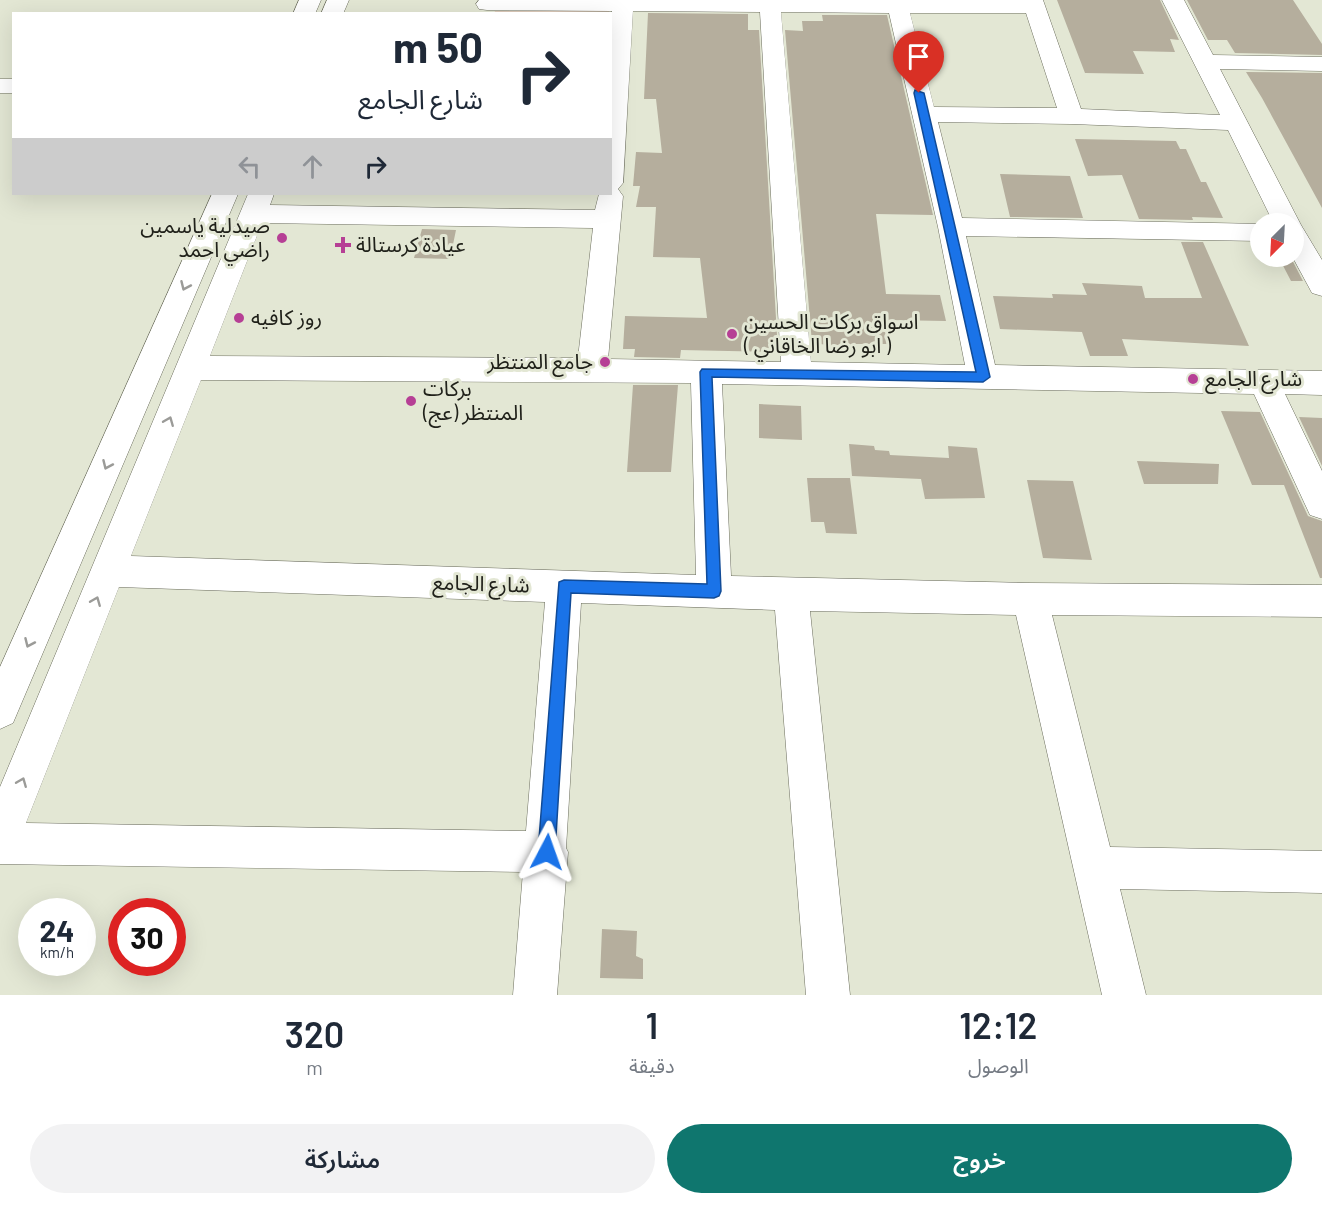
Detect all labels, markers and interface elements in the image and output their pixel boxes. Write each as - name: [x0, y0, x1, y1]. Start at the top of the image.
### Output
- text: 50 m: [393, 21, 483, 71]
- pin: [893, 31, 944, 93]
- icon: right: [504, 36, 582, 114]
- icon: arrive: [902, 40, 935, 73]
- text: شارع الجامع: [358, 82, 483, 114]
- icon: left: [233, 150, 266, 183]
- icon: ahead: [296, 150, 329, 183]
- icon: right: [359, 150, 392, 183]
- place label: صيدلية ياسمين راضي احمد: [140, 212, 270, 266]
- north arrow: [1250, 213, 1304, 267]
- map controls: [1250, 213, 1304, 267]
- marker: صيدلية ياسمين راضي احمد: [275, 231, 289, 245]
- place label: عيادة كرستالة: [356, 231, 466, 257]
- marker: عيادة كرستالة: [334, 236, 352, 254]
- one-way arrow: [180, 279, 192, 290]
- place label: روز كافيه: [251, 304, 322, 330]
- place label: اسواق بركات الحسين ( ابو رضا الخاقاني ): [743, 308, 919, 362]
- marker: روز كافيه: [232, 311, 246, 325]
- marker: اسواق بركات الحسين ( ابو رضا الخاقاني ): [725, 327, 739, 341]
- place label: جامع المنتظر: [486, 348, 593, 377]
- marker: جامع المنتظر: [598, 355, 612, 369]
- place label: شارع الجامع: [1205, 365, 1302, 394]
- marker: شارع الجامع: [1186, 372, 1200, 386]
- place label: بركات المنتظر (عج): [422, 375, 523, 428]
- marker: بركات المنتظر (عج): [404, 394, 418, 408]
- one-way arrow: [162, 416, 174, 427]
- one-way arrow: [102, 458, 114, 469]
- street label: شارع الجامع: [432, 568, 530, 601]
- one-way arrow: [89, 596, 101, 607]
- one-way arrow: [24, 637, 36, 648]
- one-way arrow: [15, 777, 27, 788]
- position arrow: [515, 820, 579, 884]
- speed limit sign: 30: [108, 898, 186, 976]
- text: 24: [40, 912, 74, 948]
- text: km/h: [40, 943, 74, 961]
- text: 1: [645, 1003, 658, 1046]
- text: 12:12: [959, 1003, 1037, 1046]
- text: 320: [285, 1012, 344, 1055]
- text: دقيقة: [629, 1053, 675, 1077]
- text: الوصول: [968, 1053, 1029, 1077]
- text: m: [306, 1055, 323, 1079]
- button: مشاركة: [30, 1124, 655, 1193]
- button: خروج: [667, 1124, 1292, 1193]

